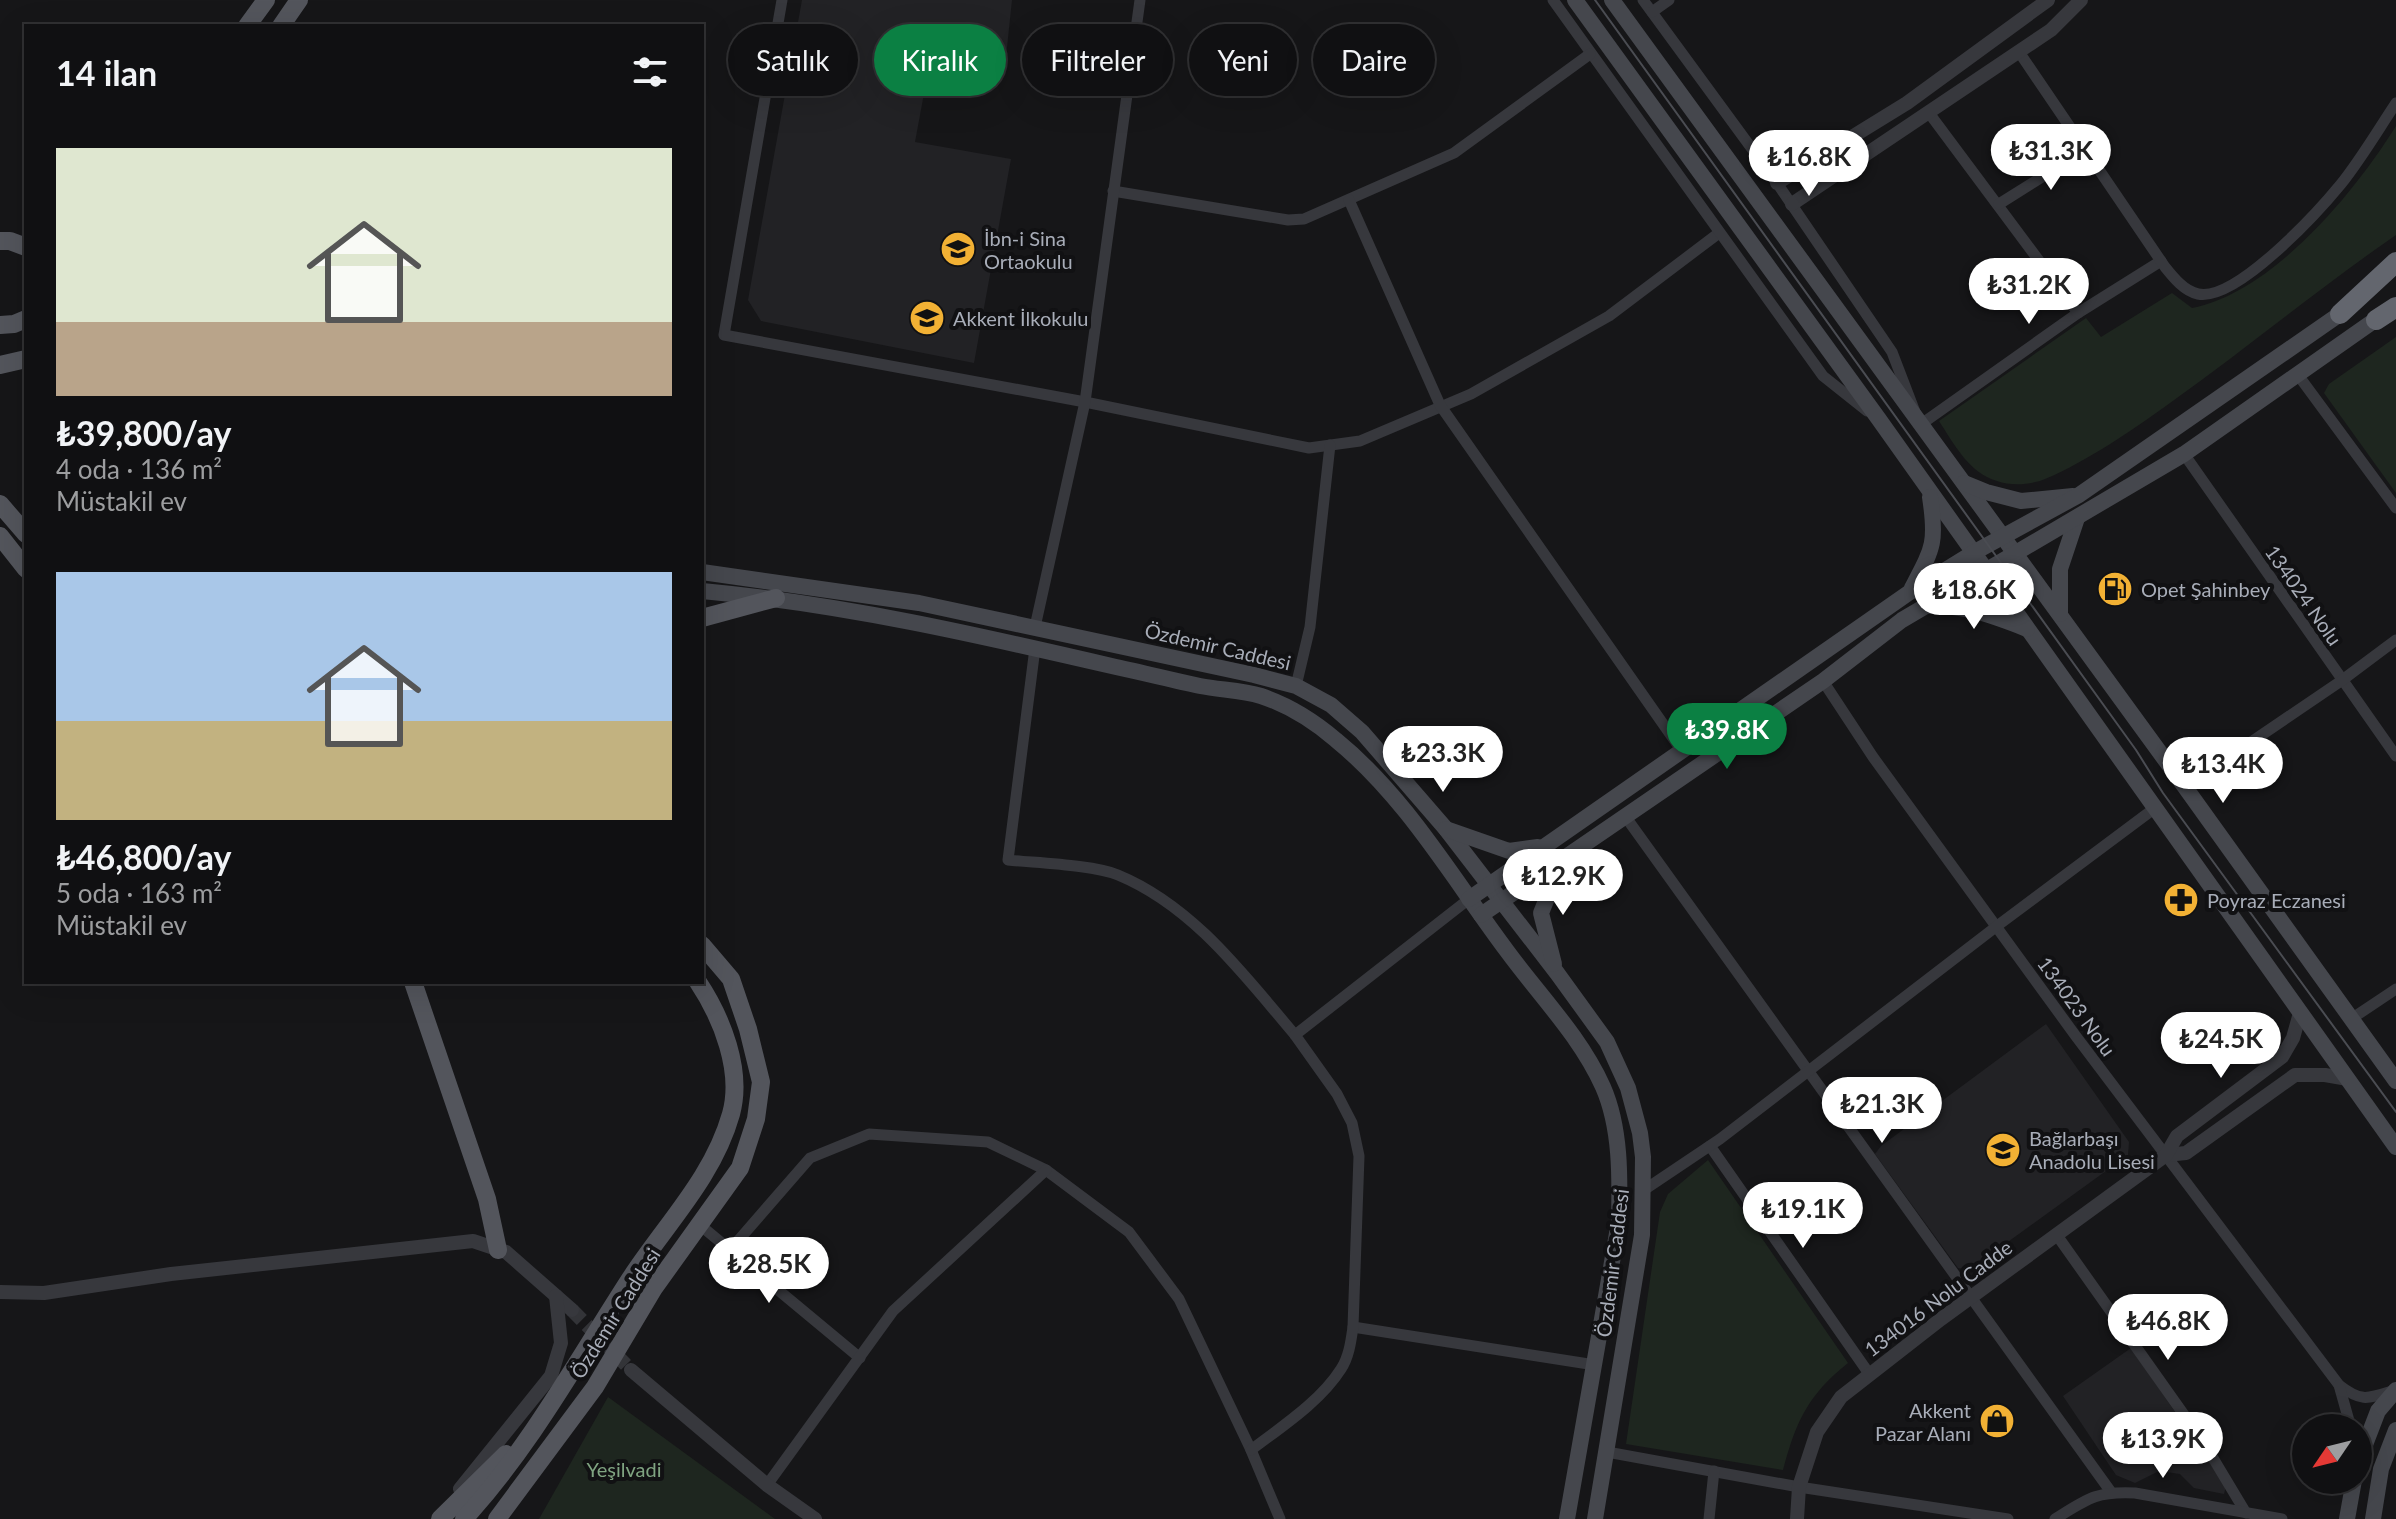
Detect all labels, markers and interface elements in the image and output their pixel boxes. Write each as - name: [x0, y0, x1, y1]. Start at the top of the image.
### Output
- chip: Satılık: [728, 24, 858, 96]
- chip: Kiralık: [874, 24, 1006, 96]
- chip: Filtreler: [1022, 24, 1173, 96]
- chip: Yeni: [1189, 24, 1297, 96]
- chip: Daire: [1313, 24, 1435, 96]
- icon: filters: [628, 50, 672, 94]
- text: 14 ilan: [56, 52, 157, 93]
- pin: ₺31.3K: [1986, 124, 2116, 192]
- pin: ₺16.8K: [1744, 130, 1874, 198]
- text: ₺31.3K: [2009, 134, 2093, 166]
- text: ₺16.8K: [1767, 140, 1851, 172]
- icon: home: [292, 200, 436, 344]
- place label: İbn-i Sina Ortaokulu: [984, 226, 1073, 273]
- school or university icon: İbn-i Sina Ortaokulu: [939, 230, 977, 268]
- pin: ₺31.2K: [1964, 258, 2094, 326]
- text: ₺31.2K: [1987, 268, 2071, 300]
- school or university icon: Akkent İlkokulu: [908, 299, 946, 337]
- place label: Akkent İlkokulu: [953, 306, 1088, 330]
- text: ₺39,800/ay: [56, 412, 231, 453]
- text: 4 oda · 136 m²: [56, 453, 222, 485]
- text: Müstakil ev: [56, 485, 187, 517]
- street label: 134024 Nolu: [2261, 540, 2347, 650]
- pin: ₺18.6K: [1909, 563, 2039, 631]
- fuel station icon: Opet Şahinbey: [2096, 570, 2134, 608]
- text: ₺18.6K: [1932, 573, 2016, 605]
- place label: Opet Şahinbey: [2141, 577, 2271, 601]
- street label: Özdemir Caddesi: [1143, 618, 1293, 674]
- icon: home: [292, 624, 436, 768]
- pin: ₺39.8K: [1662, 703, 1792, 771]
- text: ₺39.8K: [1685, 713, 1769, 745]
- pin: ₺23.3K: [1378, 726, 1508, 794]
- text: ₺23.3K: [1401, 736, 1485, 768]
- pin: ₺13.4K: [2158, 737, 2288, 805]
- text: ₺13.4K: [2181, 747, 2265, 779]
- text: ₺46,800/ay: [56, 836, 231, 877]
- pin: ₺12.9K: [1498, 849, 1628, 917]
- text: ₺12.9K: [1521, 859, 1605, 891]
- text: 5 oda · 163 m²: [56, 877, 222, 909]
- pharmacy icon: Poyraz Eczanesi: [2162, 881, 2200, 919]
- place label: Poyraz Eczanesi: [2207, 888, 2346, 912]
- text: Müstakil ev: [56, 909, 187, 941]
- street label: 134023 Nolu: [2033, 952, 2121, 1060]
- pin: ₺24.5K: [2156, 1012, 2286, 1080]
- text: ₺24.5K: [2179, 1022, 2263, 1054]
- pin: ₺21.3K: [1817, 1077, 1947, 1145]
- text: ₺21.3K: [1840, 1087, 1924, 1119]
- place label: Bağlarbaşı Anadolu Lisesi: [2029, 1126, 2155, 1173]
- school or university icon: Bağlarbaşı Anadolu Lisesi: [1984, 1131, 2022, 1169]
- pin: ₺19.1K: [1738, 1182, 1868, 1250]
- street label: Özdemir Caddesi: [1591, 1187, 1633, 1339]
- text: ₺19.1K: [1761, 1192, 1845, 1224]
- street label: 134016 Nolu Cadde: [1860, 1235, 2016, 1361]
- pin: ₺28.5K: [704, 1237, 834, 1305]
- street label: Özdemir Caddesi: [565, 1243, 665, 1383]
- text: ₺28.5K: [727, 1247, 811, 1279]
- pin: ₺46.8K: [2103, 1294, 2233, 1362]
- text: ₺46.8K: [2126, 1304, 2210, 1336]
- place label: Akkent Pazar Alanı: [1875, 1398, 1971, 1445]
- shop icon: Akkent Pazar Alanı: [1978, 1402, 2016, 1440]
- pin: ₺13.9K: [2098, 1412, 2228, 1480]
- north arrow: [2292, 1414, 2372, 1494]
- map controls: [2292, 1414, 2372, 1494]
- text: ₺13.9K: [2121, 1422, 2205, 1454]
- park label: Yeşilvadi: [586, 1457, 662, 1481]

